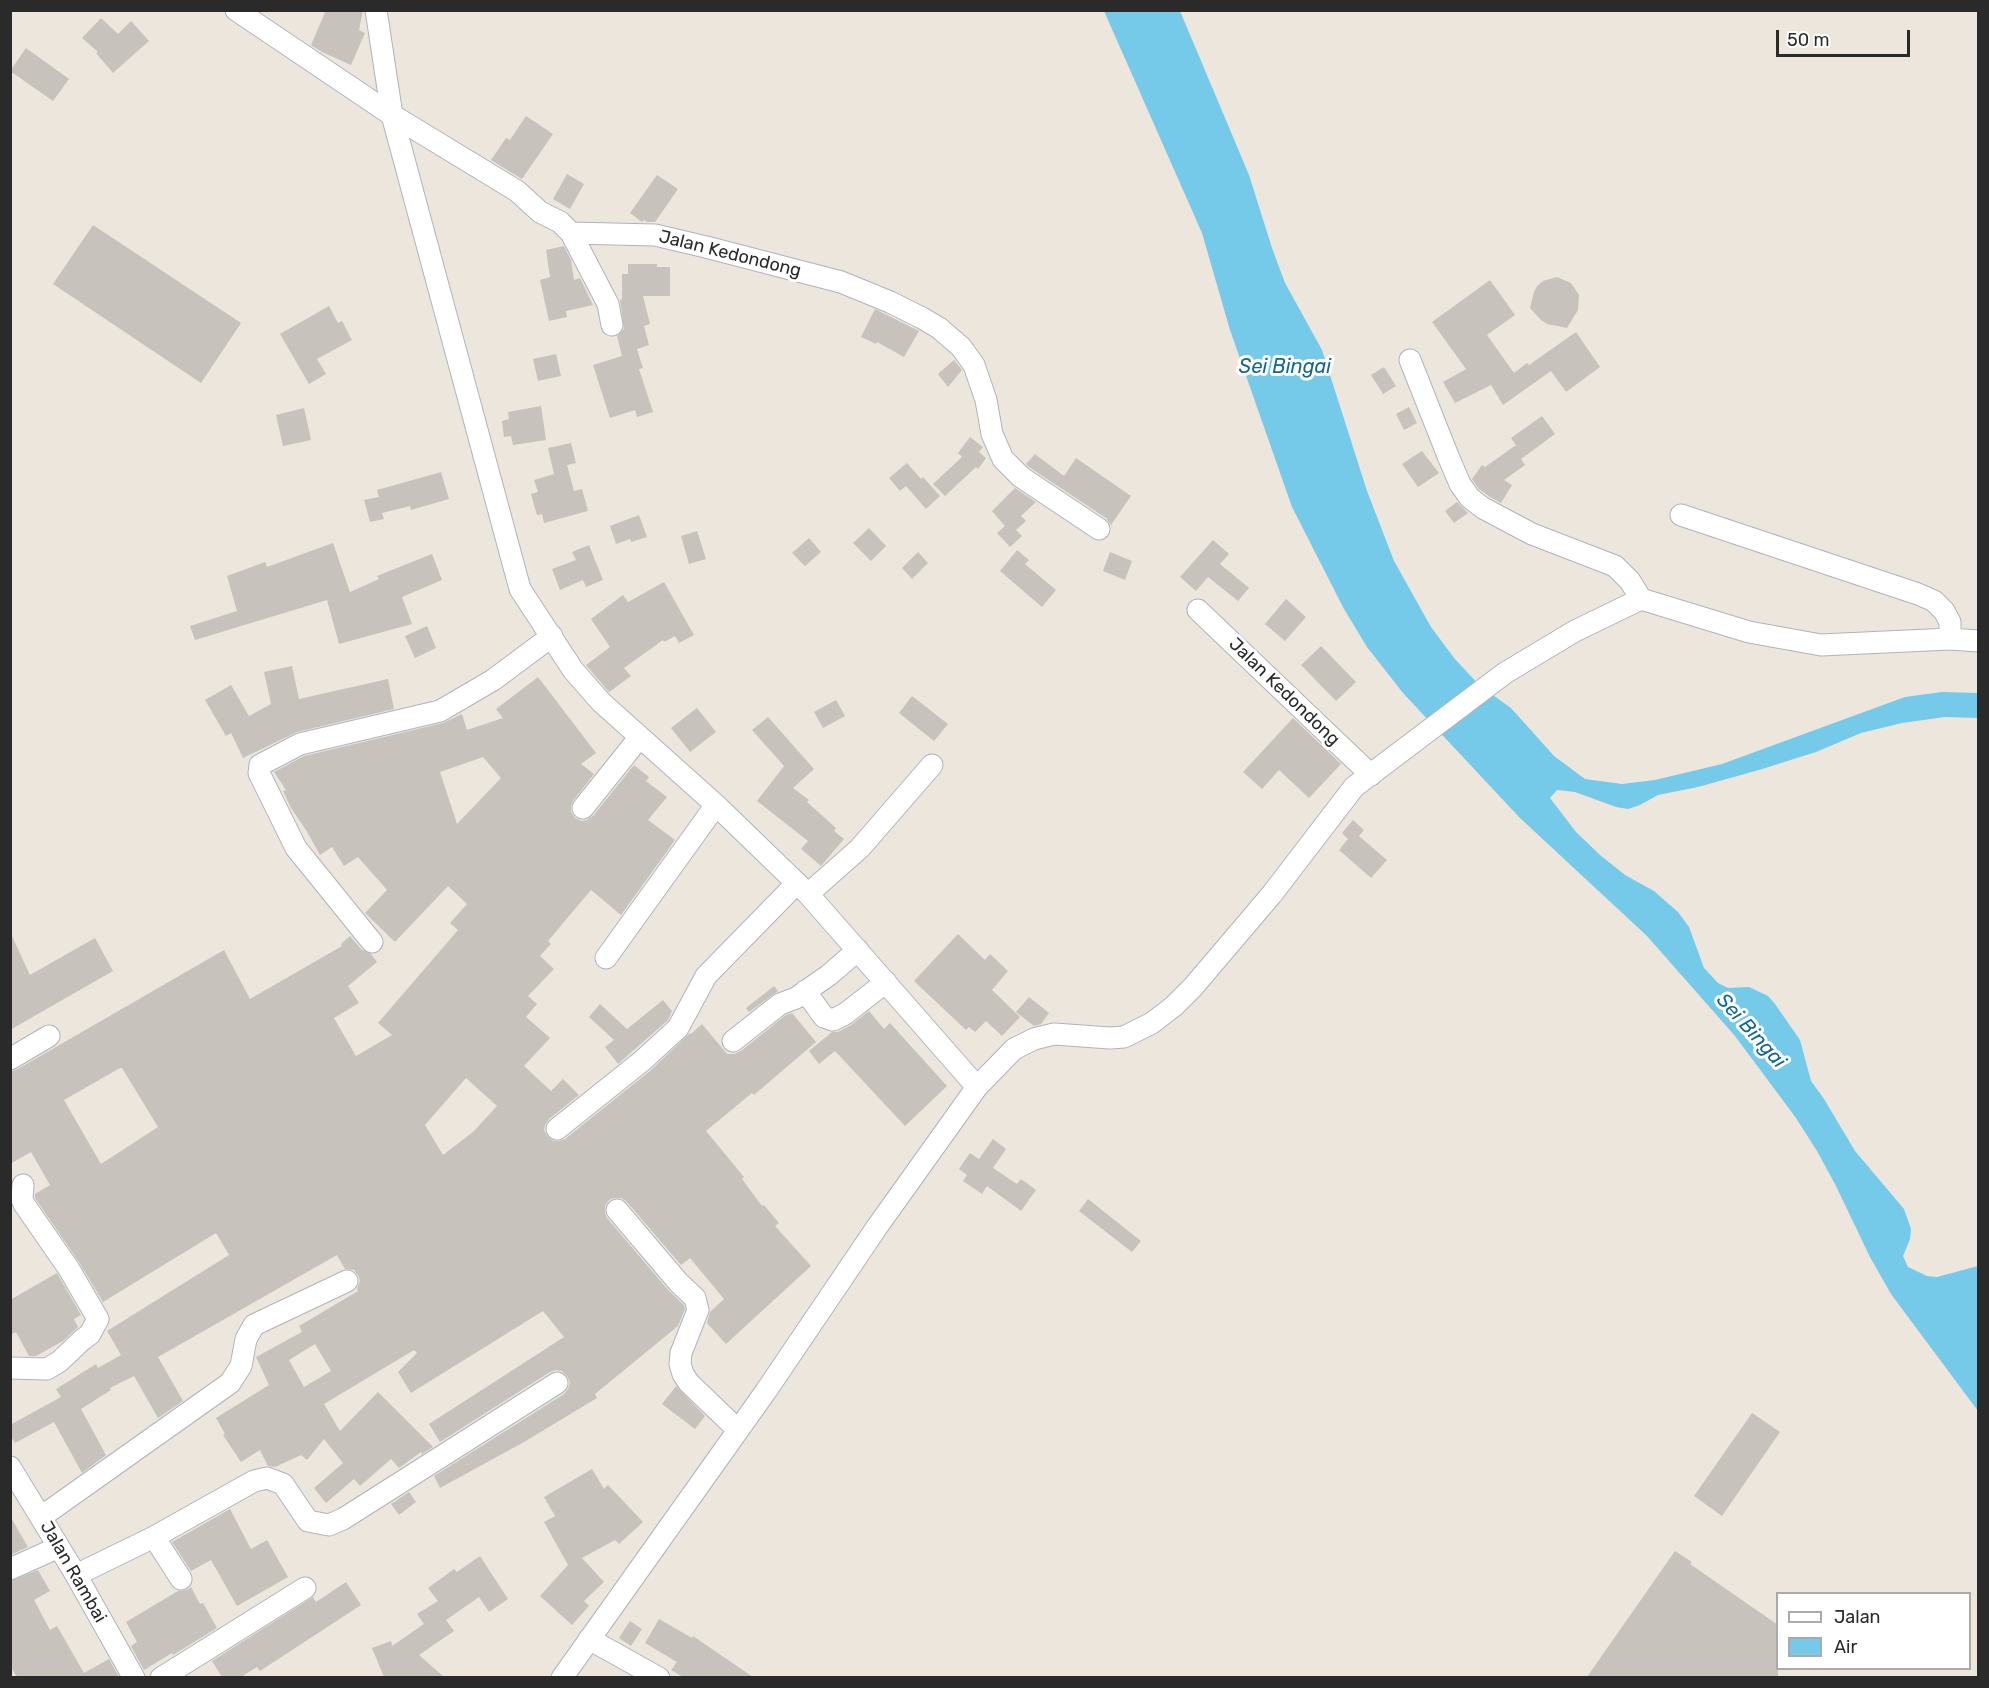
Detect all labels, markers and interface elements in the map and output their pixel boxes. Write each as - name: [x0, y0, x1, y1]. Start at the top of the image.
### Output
- scale bar: [1779, 18, 1912, 56]
- text: 50 m: [1787, 29, 1830, 51]
- street label: Jalan Kedondong: [657, 226, 803, 282]
- water label: Sei Bingai: [1239, 355, 1331, 379]
- street label: Jalan Kedondong: [1224, 634, 1344, 750]
- water label: Sei Bingai: [1711, 989, 1791, 1073]
- street label: Jalan Rambai: [35, 1517, 111, 1627]
- legend: [1776, 1592, 1971, 1670]
- text: Jalan: [1834, 1606, 1881, 1628]
- text: Air: [1834, 1636, 1857, 1658]

